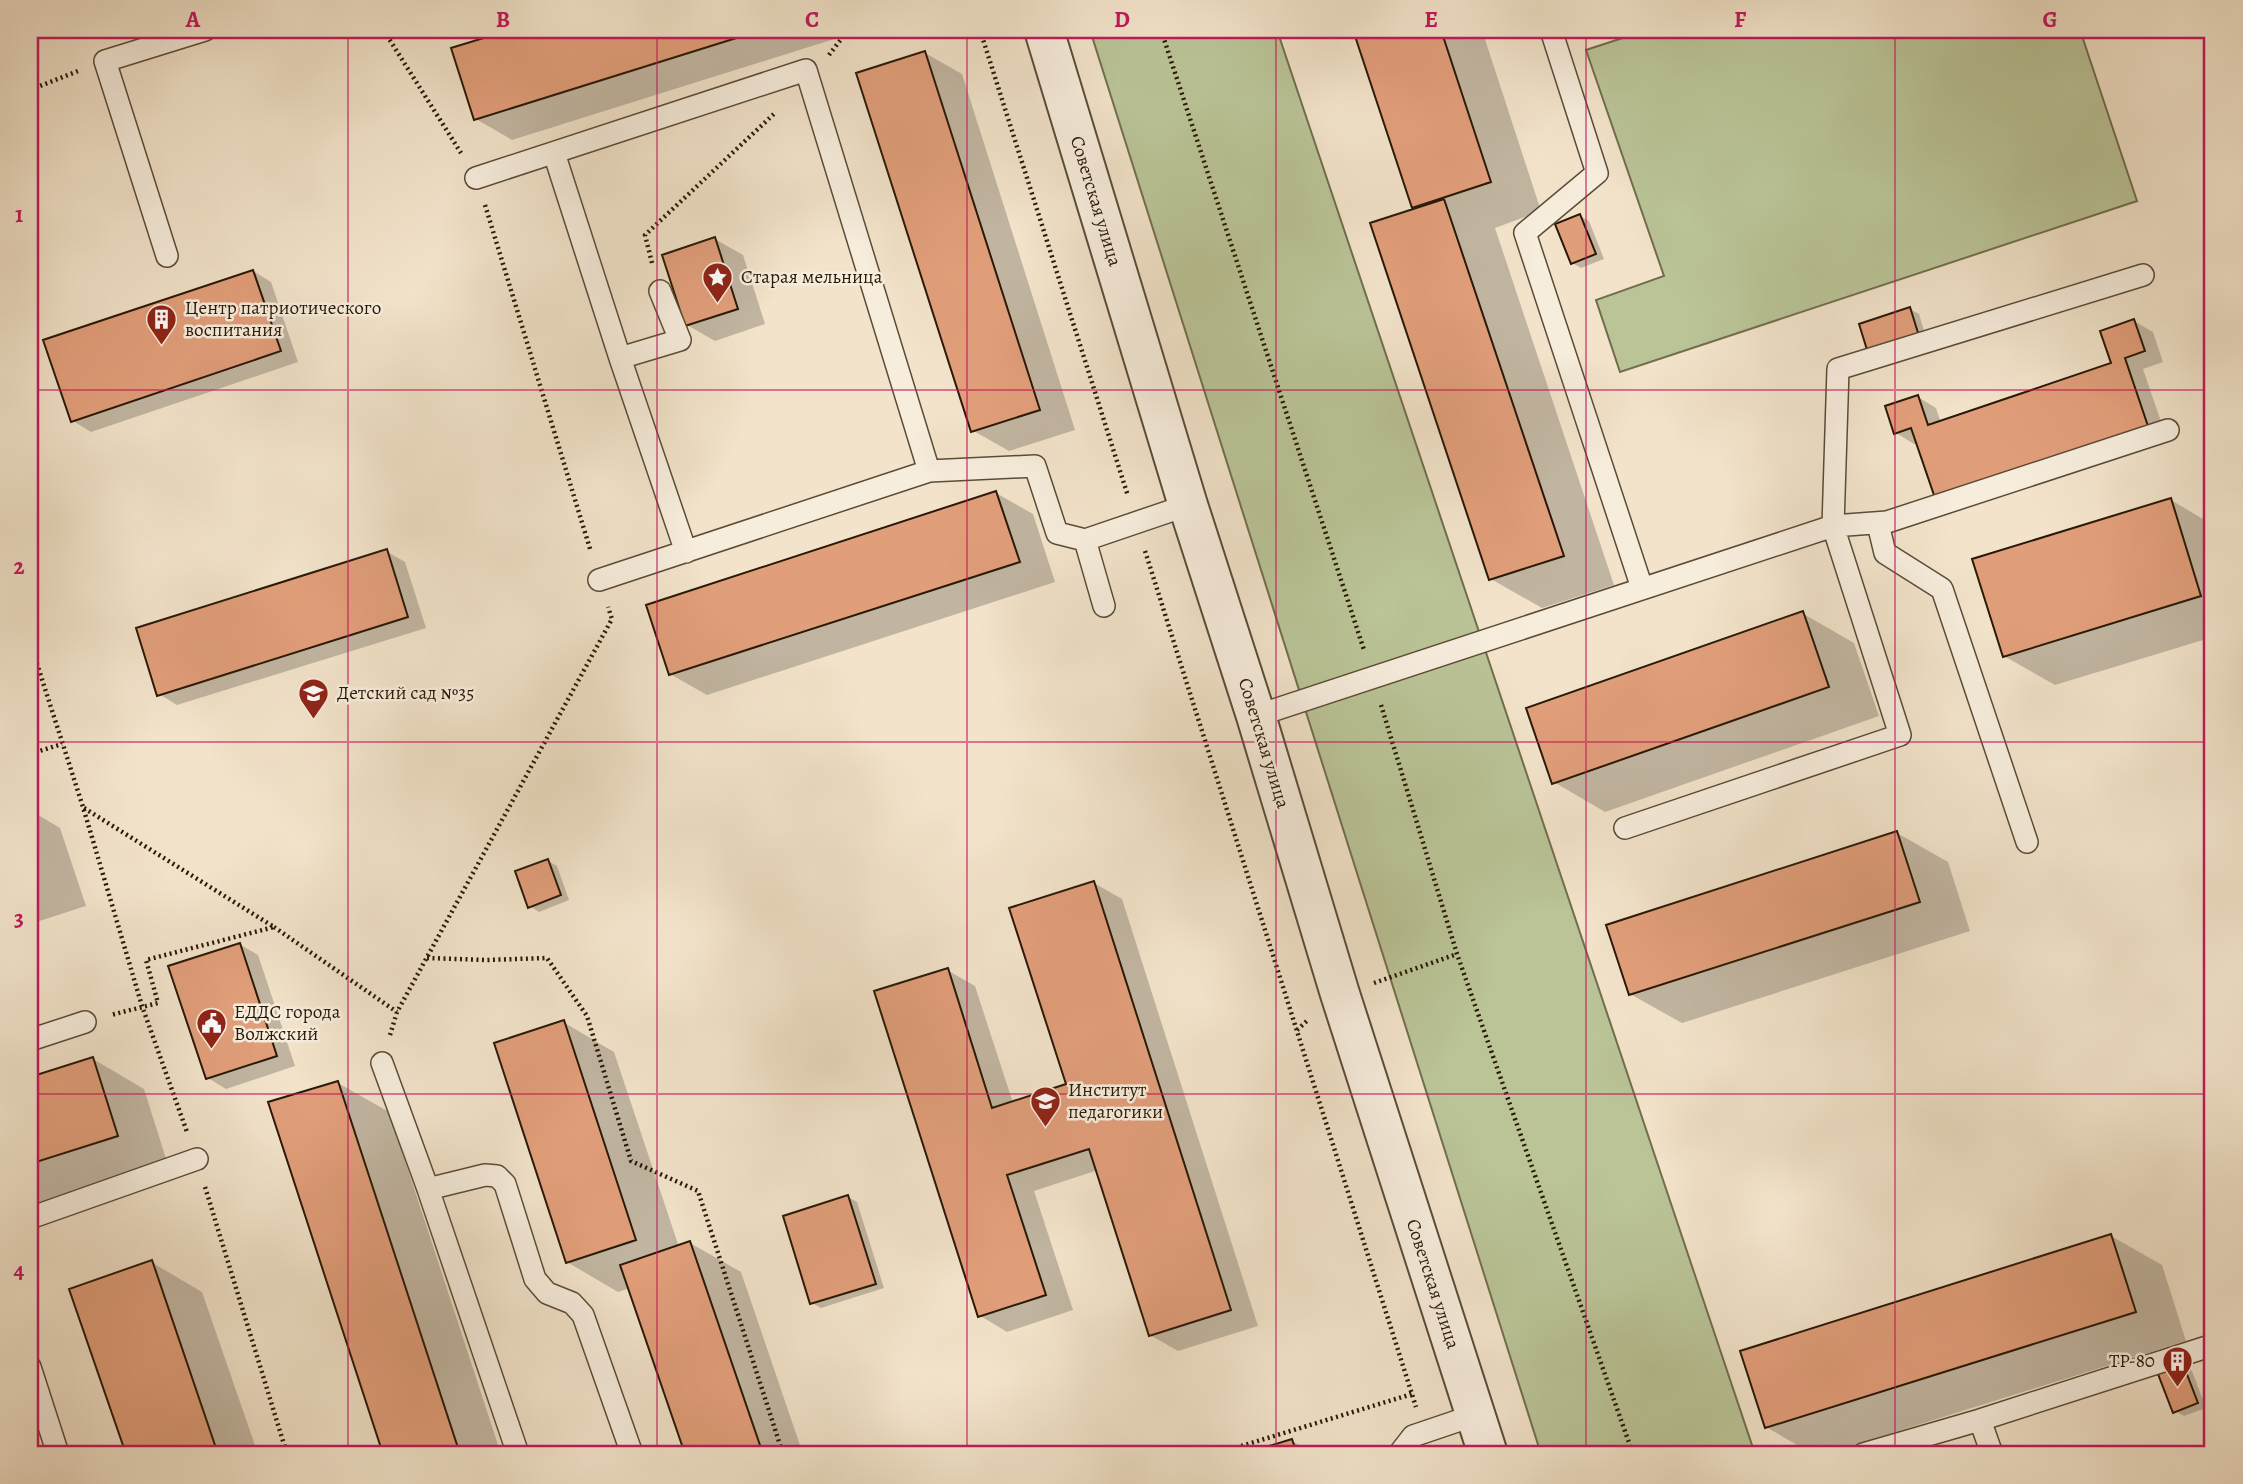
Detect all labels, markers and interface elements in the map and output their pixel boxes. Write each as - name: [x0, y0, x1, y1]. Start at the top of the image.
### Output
- text: A: [185, 4, 201, 35]
- text: B: [496, 4, 510, 35]
- text: C: [805, 4, 819, 35]
- text: D: [1114, 4, 1130, 35]
- text: E: [1424, 4, 1438, 35]
- text: F: [1734, 4, 1747, 35]
- text: G: [2042, 4, 2058, 35]
- street label: Советская улица: [1064, 133, 1128, 270]
- text: 1: [15, 199, 23, 230]
- place icon: Старая мельница: [701, 260, 735, 304]
- place label: Старая мельница: [741, 264, 883, 290]
- place label: Центр патриотического воспитания: [185, 295, 381, 343]
- building icon: Центр патриотического воспитания: [145, 302, 179, 346]
- text: 2: [13, 551, 25, 582]
- street label: Советская улица: [1232, 675, 1296, 812]
- school or university icon: Детский сад №35: [297, 676, 331, 720]
- place label: Детский сад №35: [337, 680, 474, 706]
- text: 3: [14, 903, 24, 934]
- place label: ЕДДС города Волжский: [234, 999, 341, 1047]
- public building icon: ЕДДС города Волжский: [194, 1006, 228, 1050]
- place label: Институт педагогики: [1068, 1077, 1163, 1125]
- school or university icon: Институт педагогики: [1028, 1084, 1062, 1128]
- street label: Советская улица: [1400, 1216, 1466, 1353]
- text: 4: [14, 1255, 25, 1286]
- building icon: ТР-80: [2161, 1344, 2195, 1388]
- place label: ТР-80: [2109, 1348, 2155, 1374]

